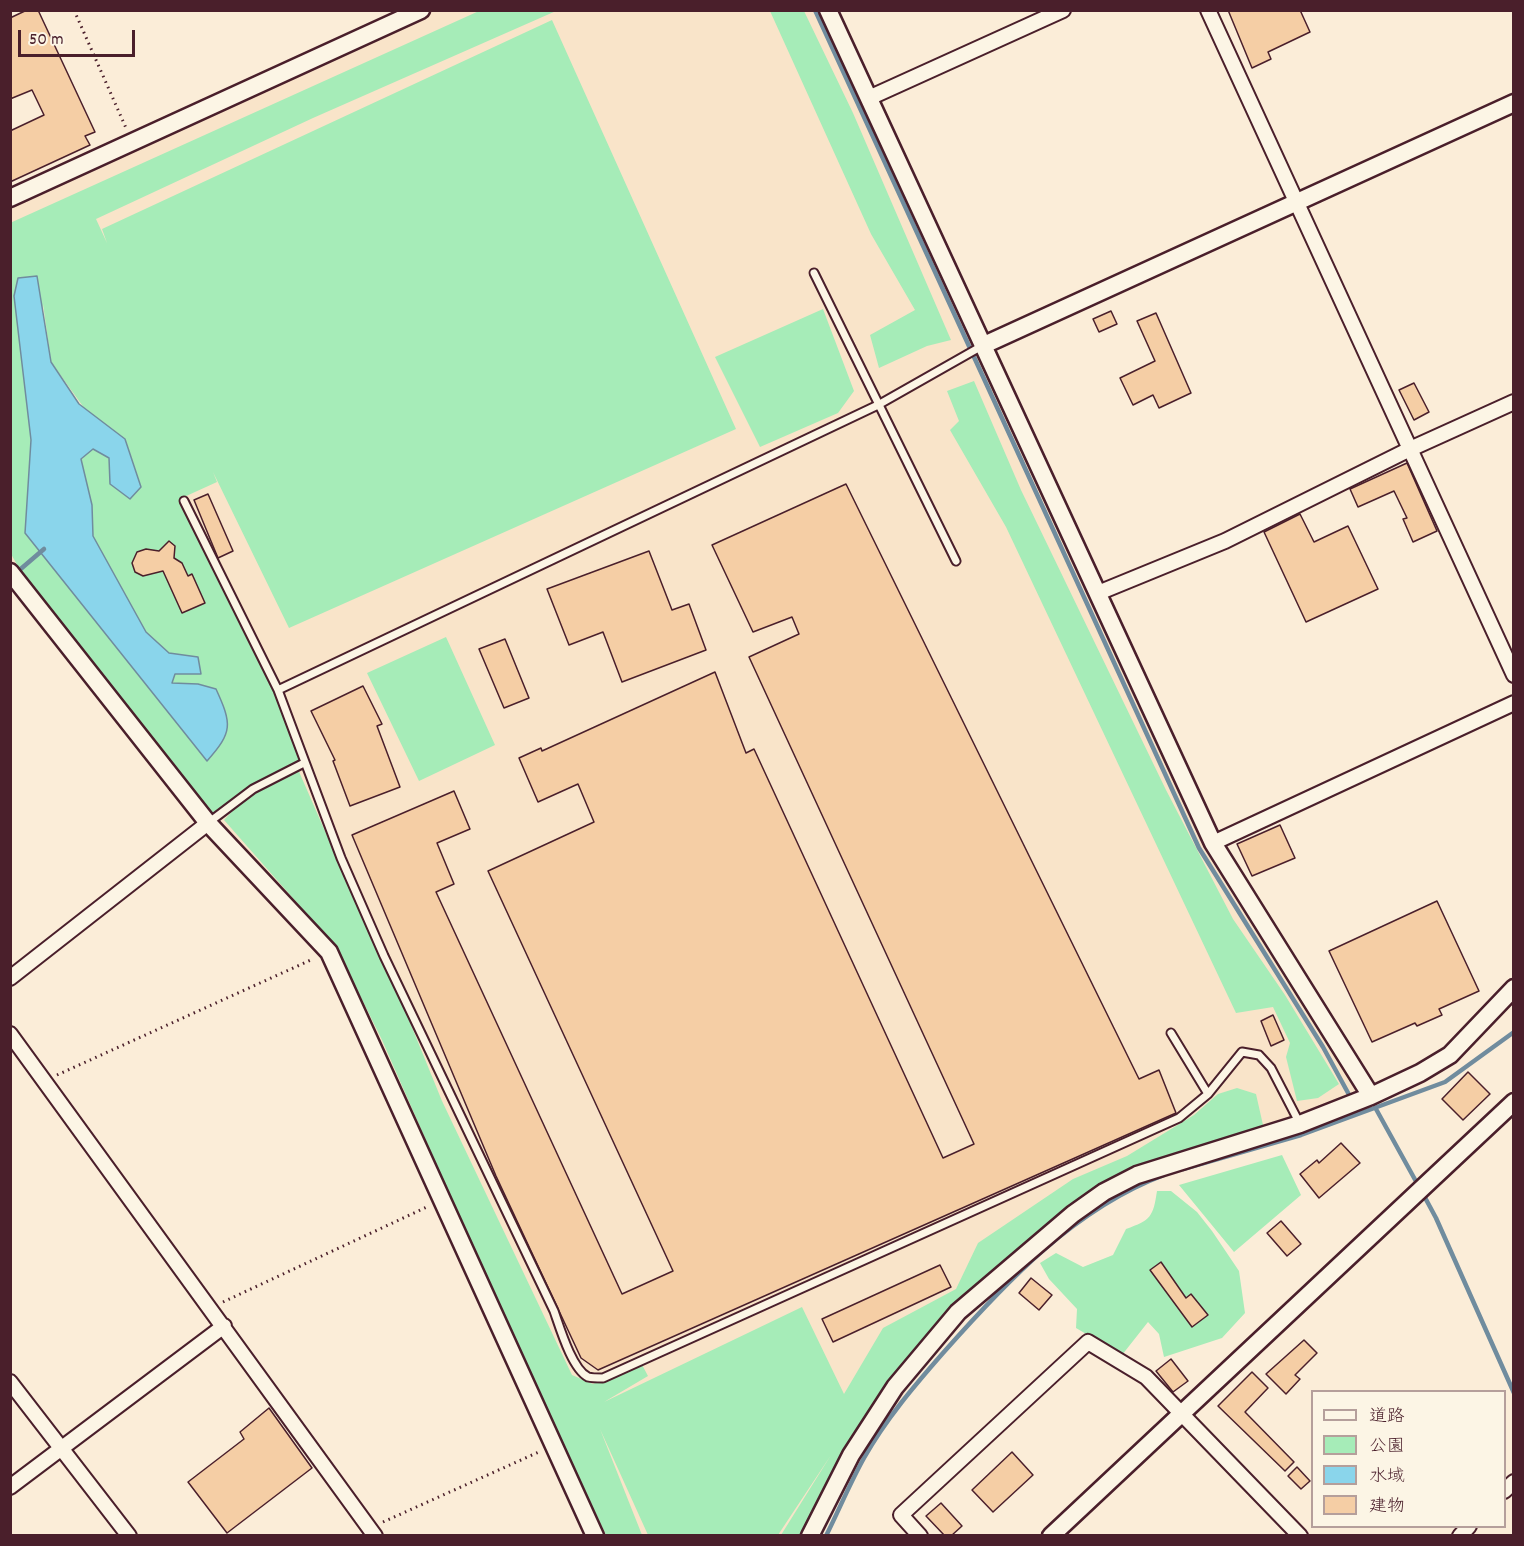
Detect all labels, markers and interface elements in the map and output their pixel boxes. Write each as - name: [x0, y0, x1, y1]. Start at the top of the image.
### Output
- scale bar: [21, 18, 138, 56]
- text: 50 m: [29, 28, 64, 53]
- legend: [1311, 1390, 1506, 1528]
- text: 道路: [1369, 1405, 1405, 1430]
- text: 公園: [1369, 1435, 1405, 1460]
- text: 水域: [1369, 1465, 1405, 1490]
- text: 建物: [1369, 1495, 1405, 1520]

